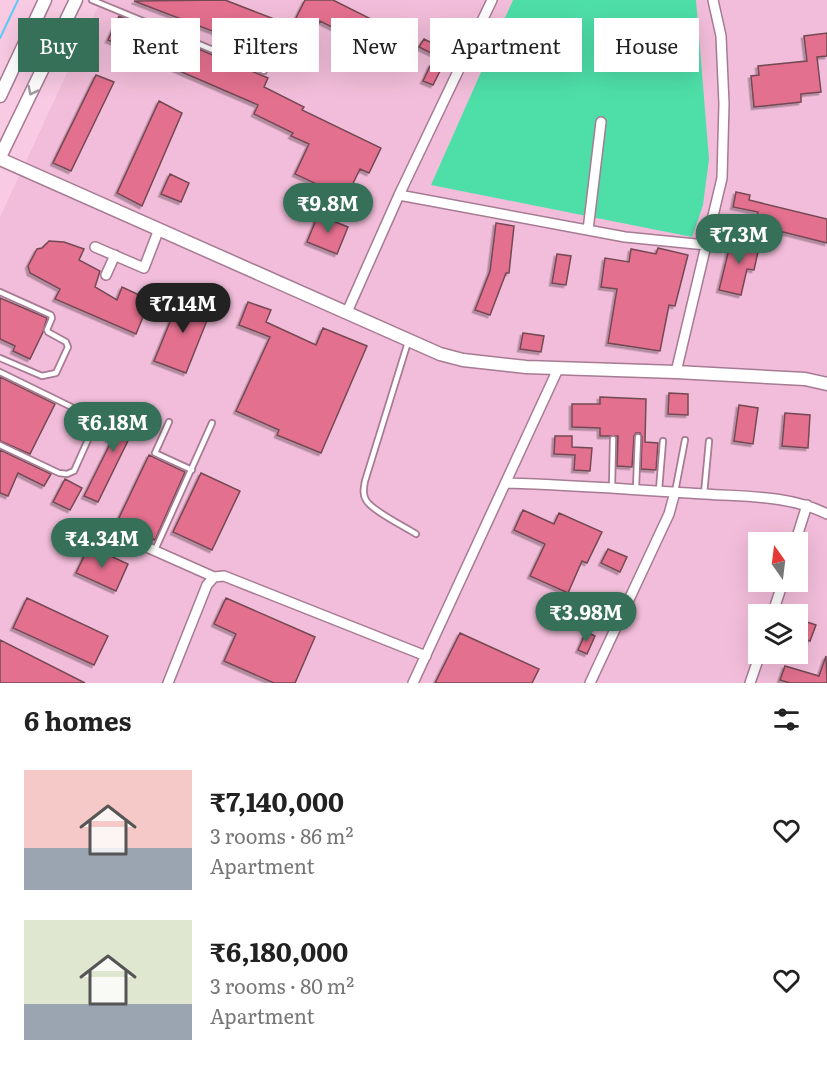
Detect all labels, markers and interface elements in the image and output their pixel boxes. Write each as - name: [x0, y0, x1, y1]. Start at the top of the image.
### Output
- chip: Buy: [18, 18, 99, 72]
- chip: Rent: [111, 18, 200, 72]
- chip: Filters: [212, 18, 319, 72]
- chip: New: [331, 18, 418, 72]
- chip: Apartment: [430, 18, 582, 72]
- chip: House: [594, 18, 699, 72]
- one-way arrow: [28, 84, 39, 95]
- pin: ₹9.8M: [286, 183, 370, 234]
- text: ₹9.8M: [297, 187, 359, 217]
- pin: ₹7.3M: [697, 214, 781, 265]
- text: ₹7.3M: [710, 218, 768, 248]
- pin: ₹7.14M: [134, 283, 232, 334]
- text: ₹7.14M: [149, 287, 217, 317]
- pin: ₹6.18M: [64, 402, 162, 453]
- text: ₹6.18M: [78, 406, 148, 436]
- pin: ₹4.34M: [53, 518, 151, 569]
- text: ₹4.34M: [65, 522, 139, 552]
- north arrow: [748, 532, 808, 592]
- map controls: [748, 532, 808, 664]
- pin: ₹3.98M: [537, 592, 635, 643]
- text: ₹3.98M: [549, 596, 623, 626]
- button: layers: [748, 604, 808, 664]
- text: 6 homes: [24, 700, 131, 739]
- icon: filters: [770, 703, 803, 736]
- text: ₹7,140,000: [210, 781, 344, 820]
- icon: home: [72, 794, 144, 866]
- icon: heart: [770, 814, 803, 847]
- text: 3 rooms · 86 m²: [210, 820, 353, 850]
- text: Apartment: [210, 850, 315, 880]
- text: ₹6,180,000: [210, 931, 348, 970]
- icon: home: [72, 944, 144, 1016]
- icon: heart: [770, 964, 803, 997]
- text: 3 rooms · 80 m²: [210, 970, 354, 1000]
- text: Apartment: [210, 1000, 315, 1030]

